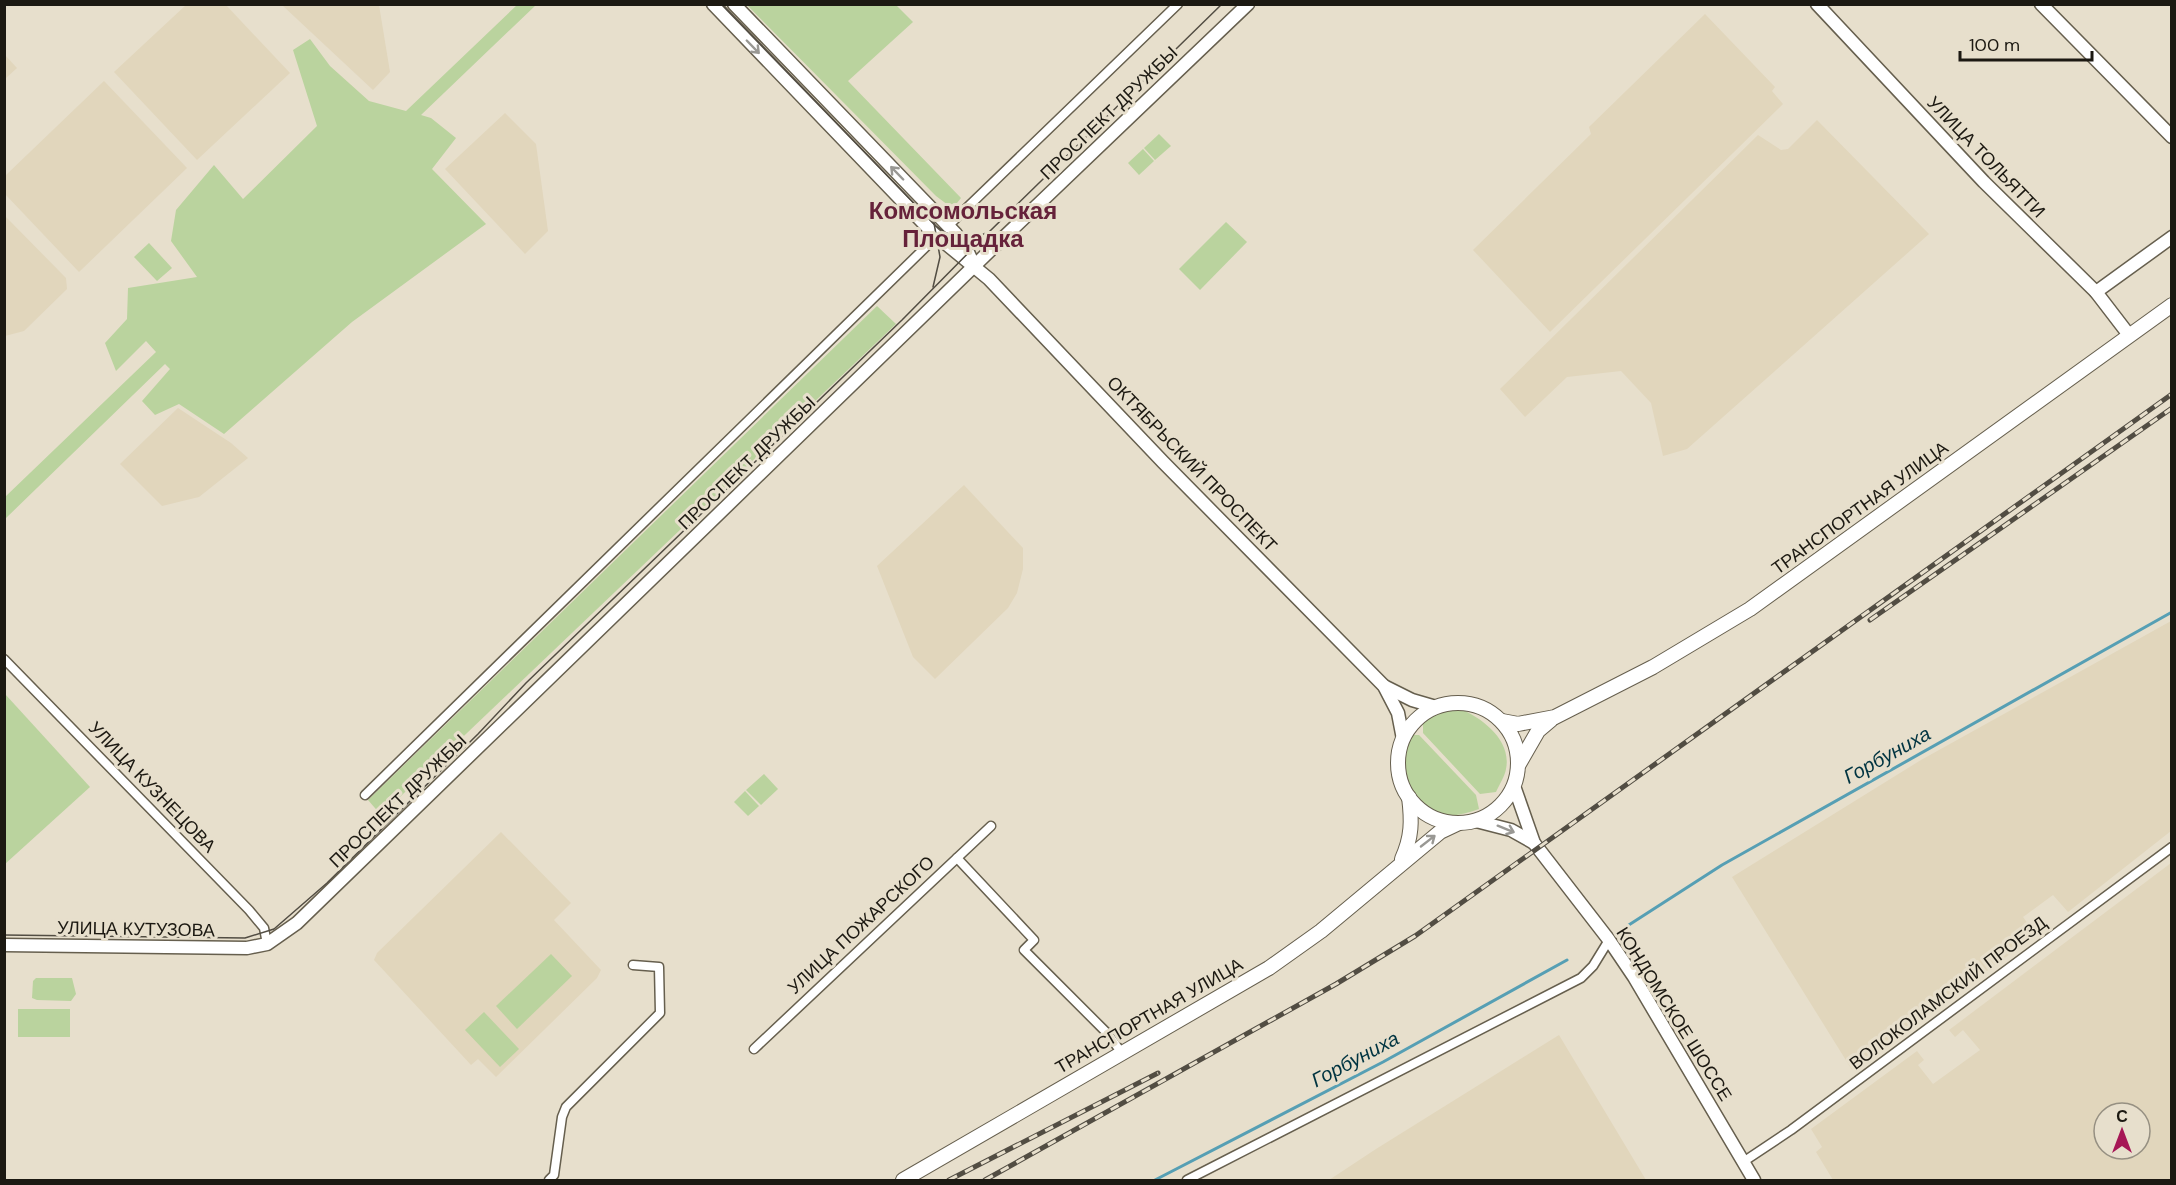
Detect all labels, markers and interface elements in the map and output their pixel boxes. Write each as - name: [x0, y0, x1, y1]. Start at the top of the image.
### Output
- scale bar: [1960, 24, 2092, 62]
- text: 100 m: [1969, 33, 2020, 57]
- one-way arrow: [746, 39, 760, 54]
- street label: ПРОСПЕКТ ДРУЖБЫ: [1035, 41, 1183, 185]
- street label: УЛИЦА ТОЛЬЯТТИ: [1922, 91, 2050, 223]
- one-way arrow: [890, 166, 904, 181]
- district label: Комсомольская Площадка: [869, 195, 1057, 254]
- street label: ОКТЯБРЬСКИЙ ПРОСПЕКТ: [1102, 371, 1282, 557]
- street label: ПРОСПЕКТ ДРУЖБЫ: [673, 391, 821, 535]
- street label: ТРАНСПОРТНАЯ УЛИЦА: [1767, 436, 1953, 580]
- street label: УЛИЦА КУЗНЕЦОВА: [83, 716, 221, 858]
- water label: Горбуниха: [1839, 720, 1935, 790]
- street label: ПРОСПЕКТ ДРУЖБЫ: [324, 729, 472, 873]
- one-way arrow: [1496, 824, 1515, 835]
- one-way arrow: [1420, 835, 1436, 848]
- street label: УЛИЦА ПОЖАРСКОГО: [782, 851, 940, 999]
- street label: ВОЛОКОЛАМСКИЙ ПРОЕЗД: [1844, 911, 2052, 1075]
- street label: УЛИЦА КУТУЗОВА: [57, 916, 215, 942]
- street label: КОНДОМСКОЕ ШОССЕ: [1611, 922, 1737, 1106]
- street label: ТРАНСПОРТНАЯ УЛИЦА: [1051, 952, 1247, 1080]
- water label: Горбуниха: [1307, 1025, 1403, 1093]
- north arrow: [2092, 1101, 2152, 1161]
- text: С: [2116, 1106, 2128, 1127]

